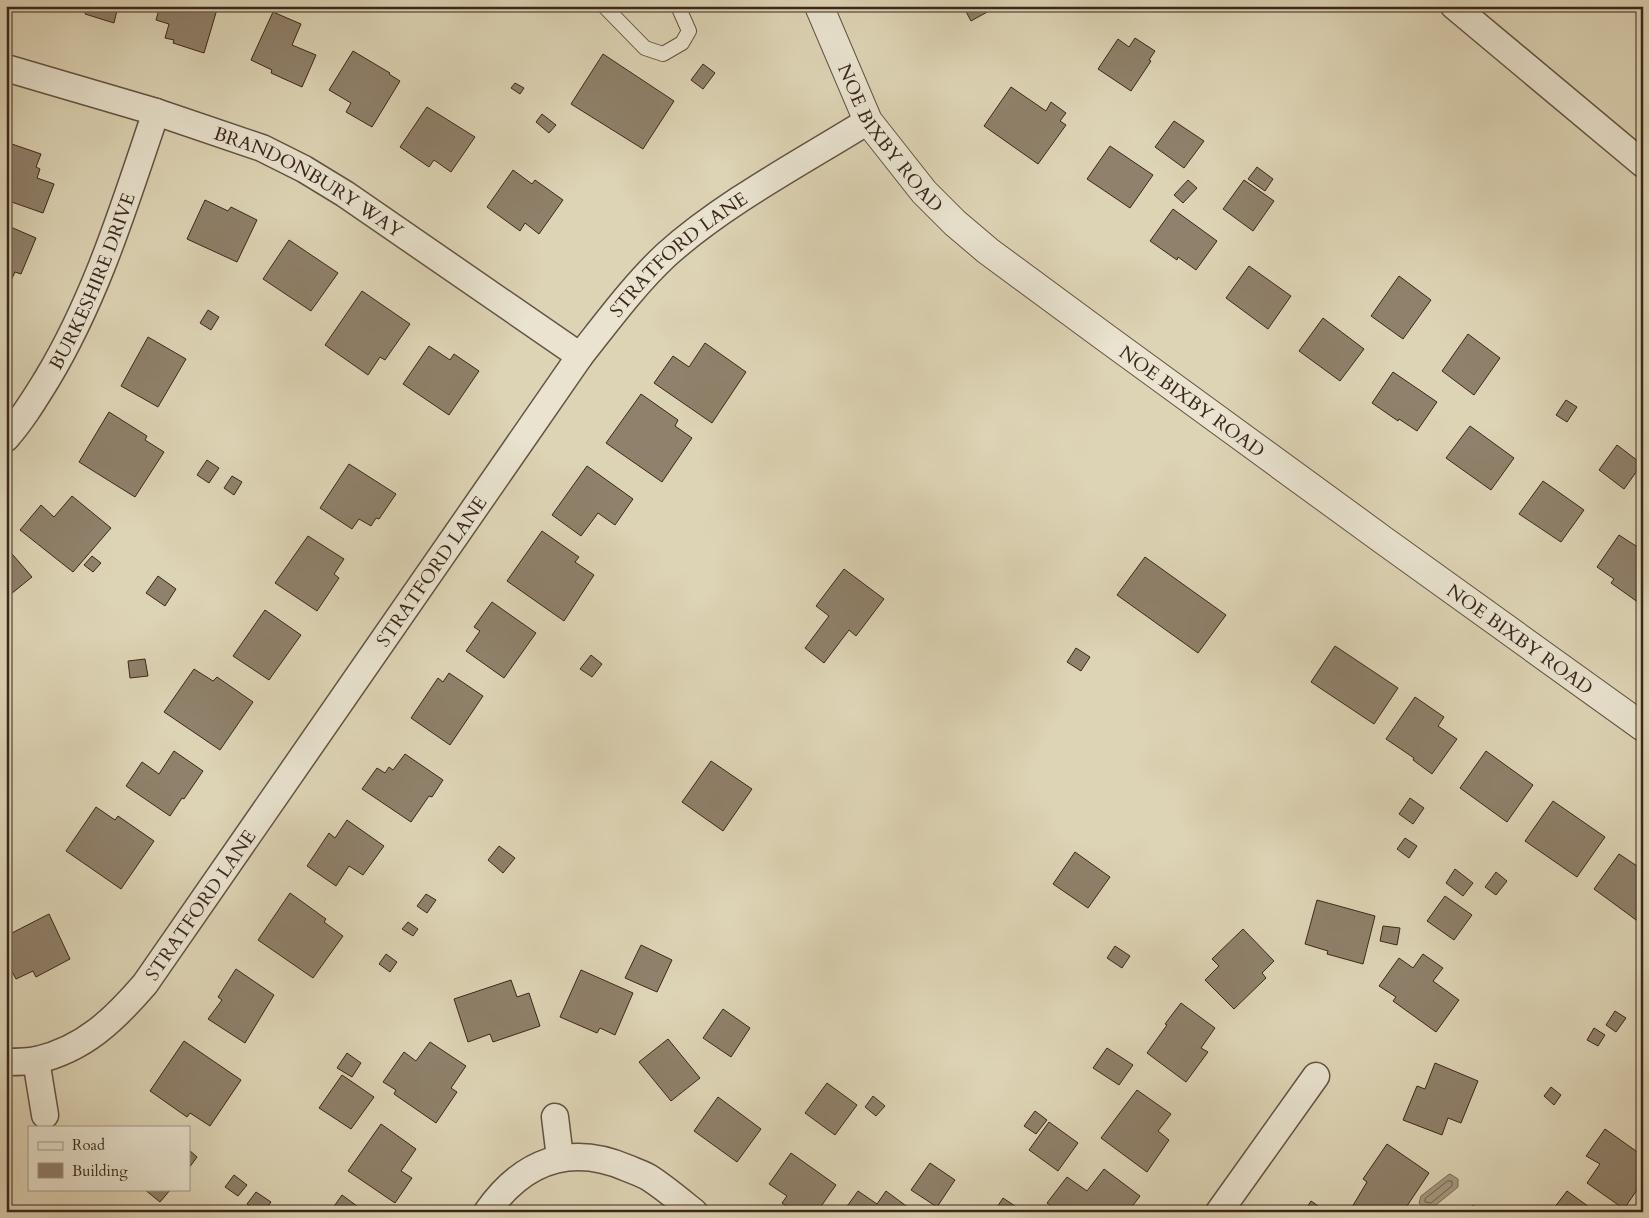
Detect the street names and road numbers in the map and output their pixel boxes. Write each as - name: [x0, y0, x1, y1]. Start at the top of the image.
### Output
- street label: NOE BIXBY ROAD: [831, 60, 949, 218]
- street label: BRANDONBURY WAY: [210, 121, 409, 245]
- street label: STRATFORD LANE: [604, 186, 753, 323]
- street label: BURKESHIRE DRIVE: [43, 189, 142, 375]
- street label: NOE BIXBY ROAD: [1114, 340, 1270, 464]
- street label: STRATFORD LANE: [371, 491, 493, 652]
- street label: NOE BIXBY ROAD: [1441, 578, 1598, 701]
- street label: STRATFORD LANE: [139, 825, 262, 986]

